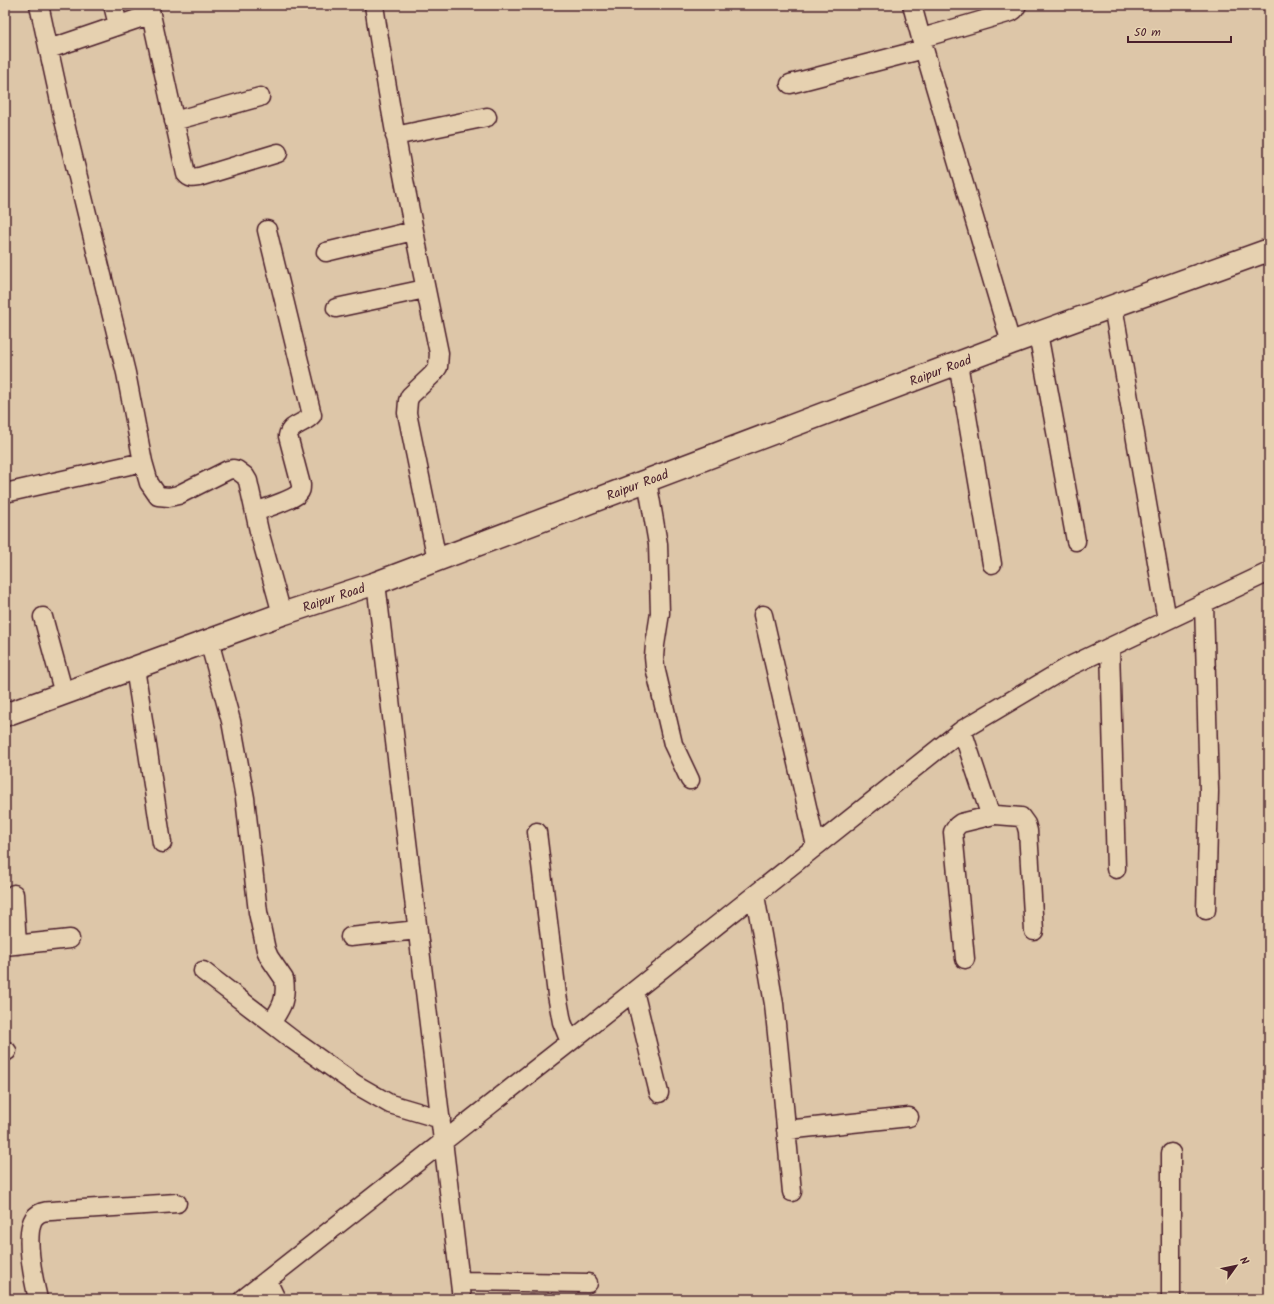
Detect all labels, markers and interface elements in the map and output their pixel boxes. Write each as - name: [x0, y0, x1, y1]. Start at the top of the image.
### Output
- scale bar: [1128, 18, 1231, 44]
- text: 50 m: [1134, 23, 1161, 42]
- street label: Raipur Road: [907, 350, 975, 392]
- street label: Raipur Road: [604, 464, 672, 507]
- street label: Raipur Road: [300, 578, 368, 619]
- north arrow: [1216, 1246, 1256, 1286]
- text: N: [1234, 1253, 1253, 1269]

